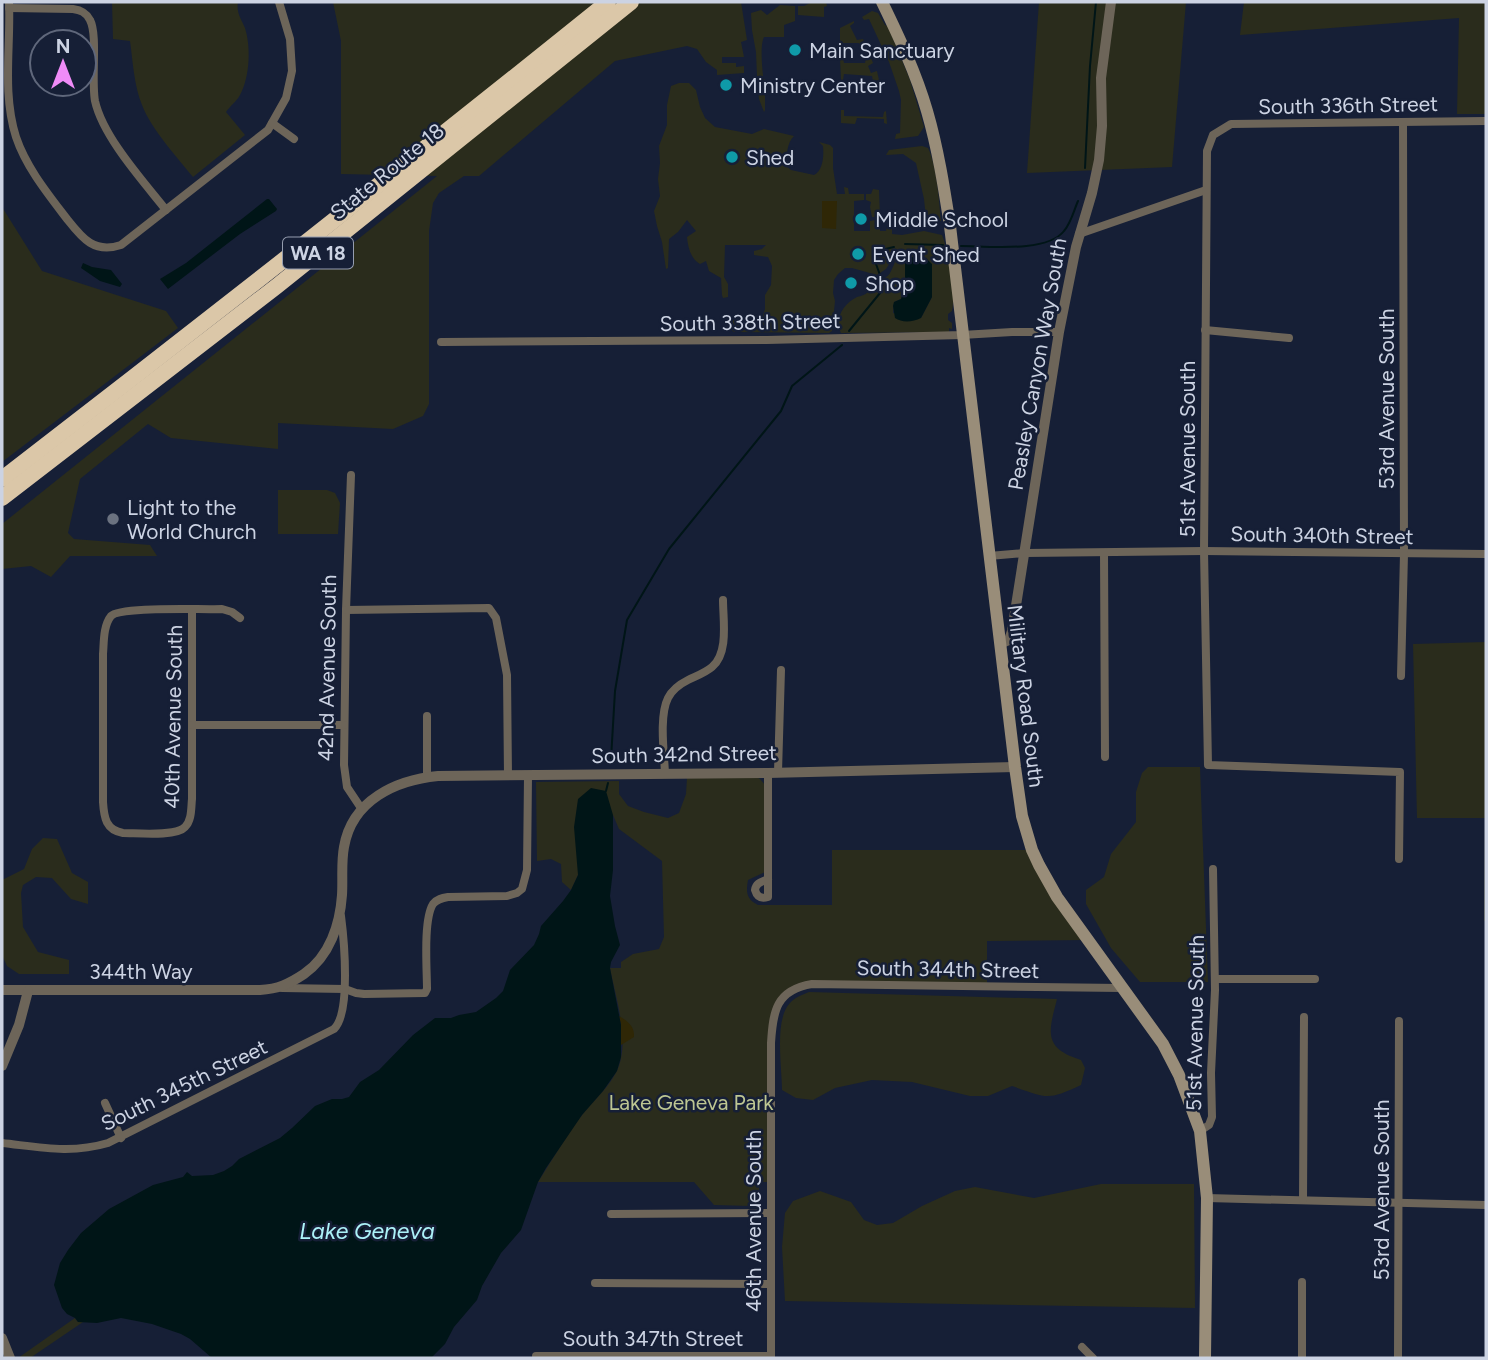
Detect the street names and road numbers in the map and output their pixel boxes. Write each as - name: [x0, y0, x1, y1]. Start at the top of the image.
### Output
- street label: South 336th Street: [1258, 91, 1438, 119]
- street label: State Route 18: [325, 117, 449, 225]
- street label: Peasley Canyon Way South: [1002, 236, 1072, 492]
- road number: WA 18: [283, 238, 353, 268]
- street label: South 338th Street: [659, 308, 841, 336]
- street label: 53rd Avenue South: [1374, 309, 1399, 489]
- street label: 51st Avenue South: [1175, 361, 1200, 537]
- street label: South 340th Street: [1230, 521, 1414, 549]
- street label: 42nd Avenue South: [313, 574, 341, 762]
- street label: Military Road South: [1002, 603, 1050, 789]
- street label: 40th Avenue South: [159, 625, 187, 809]
- street label: South 342nd Street: [591, 740, 777, 768]
- street label: 51st Avenue South: [1181, 935, 1209, 1111]
- street label: South 344th Street: [856, 955, 1040, 983]
- street label: 344th Way: [89, 959, 193, 984]
- street label: South 345th Street: [97, 1034, 271, 1136]
- street label: 53rd Avenue South: [1369, 1100, 1394, 1280]
- street label: 46th Avenue South: [741, 1130, 766, 1312]
- street label: South 347th Street: [562, 1326, 744, 1351]

